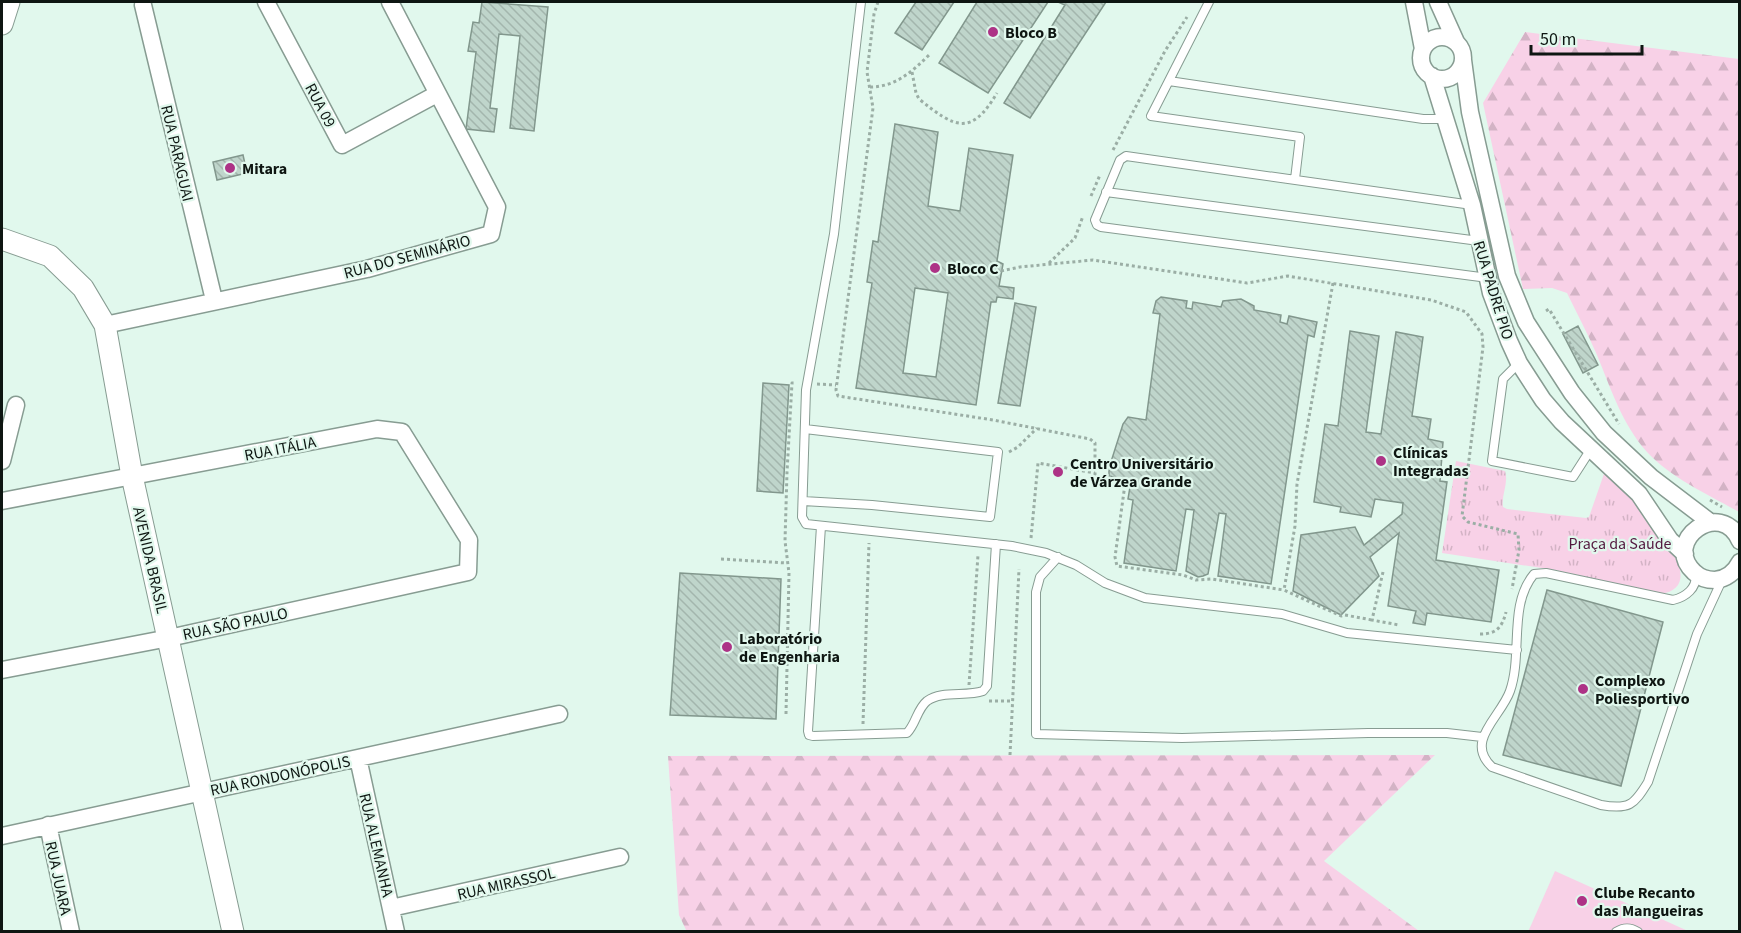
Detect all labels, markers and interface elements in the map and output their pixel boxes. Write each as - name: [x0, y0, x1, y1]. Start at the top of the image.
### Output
- scale bar: [1531, 18, 1642, 56]
- place label: Bloco B: [1005, 22, 1057, 44]
- marker: Bloco B: [986, 25, 1000, 39]
- text: 50 m: [1540, 27, 1576, 52]
- street label: RUA 09: [299, 80, 341, 131]
- street label: RUA PARAGUAI: [155, 103, 199, 204]
- place label: Mitara: [242, 158, 287, 180]
- marker: Mitara: [223, 161, 237, 175]
- street label: RUA DO SEMINÁRIO: [341, 229, 473, 284]
- street label: RUA PADRE PIO: [1468, 238, 1519, 343]
- place label: Bloco C: [947, 258, 999, 280]
- marker: Bloco C: [928, 261, 942, 275]
- street label: RUA ITÁLIA: [242, 431, 318, 467]
- place label: Clínicas Integradas: [1393, 442, 1469, 482]
- place label: Centro Universitário de Várzea Grande: [1070, 453, 1214, 493]
- marker: Clínicas Integradas: [1374, 454, 1388, 468]
- marker: Centro Universitário de Várzea Grande: [1051, 465, 1065, 479]
- street label: AVENIDA BRASIL: [127, 505, 173, 616]
- park label: Praça da Saúde: [1569, 533, 1672, 555]
- street label: RUA SÃO PAULO: [181, 602, 290, 646]
- place label: Laboratório de Engenharia: [739, 628, 840, 668]
- marker: Laboratório de Engenharia: [720, 640, 734, 654]
- place label: Complexo Poliesportivo: [1595, 670, 1690, 710]
- marker: Complexo Poliesportivo: [1576, 682, 1590, 696]
- street label: RUA RONDONÓPOLIS: [208, 750, 352, 802]
- street label: RUA ALEMANHA: [353, 791, 399, 900]
- street label: RUA JUARA: [39, 839, 77, 918]
- street label: RUA MIRASSOL: [455, 862, 558, 906]
- place label: Clube Recanto das Mangueiras: [1594, 882, 1703, 922]
- marker: Clube Recanto das Mangueiras: [1575, 894, 1589, 908]

